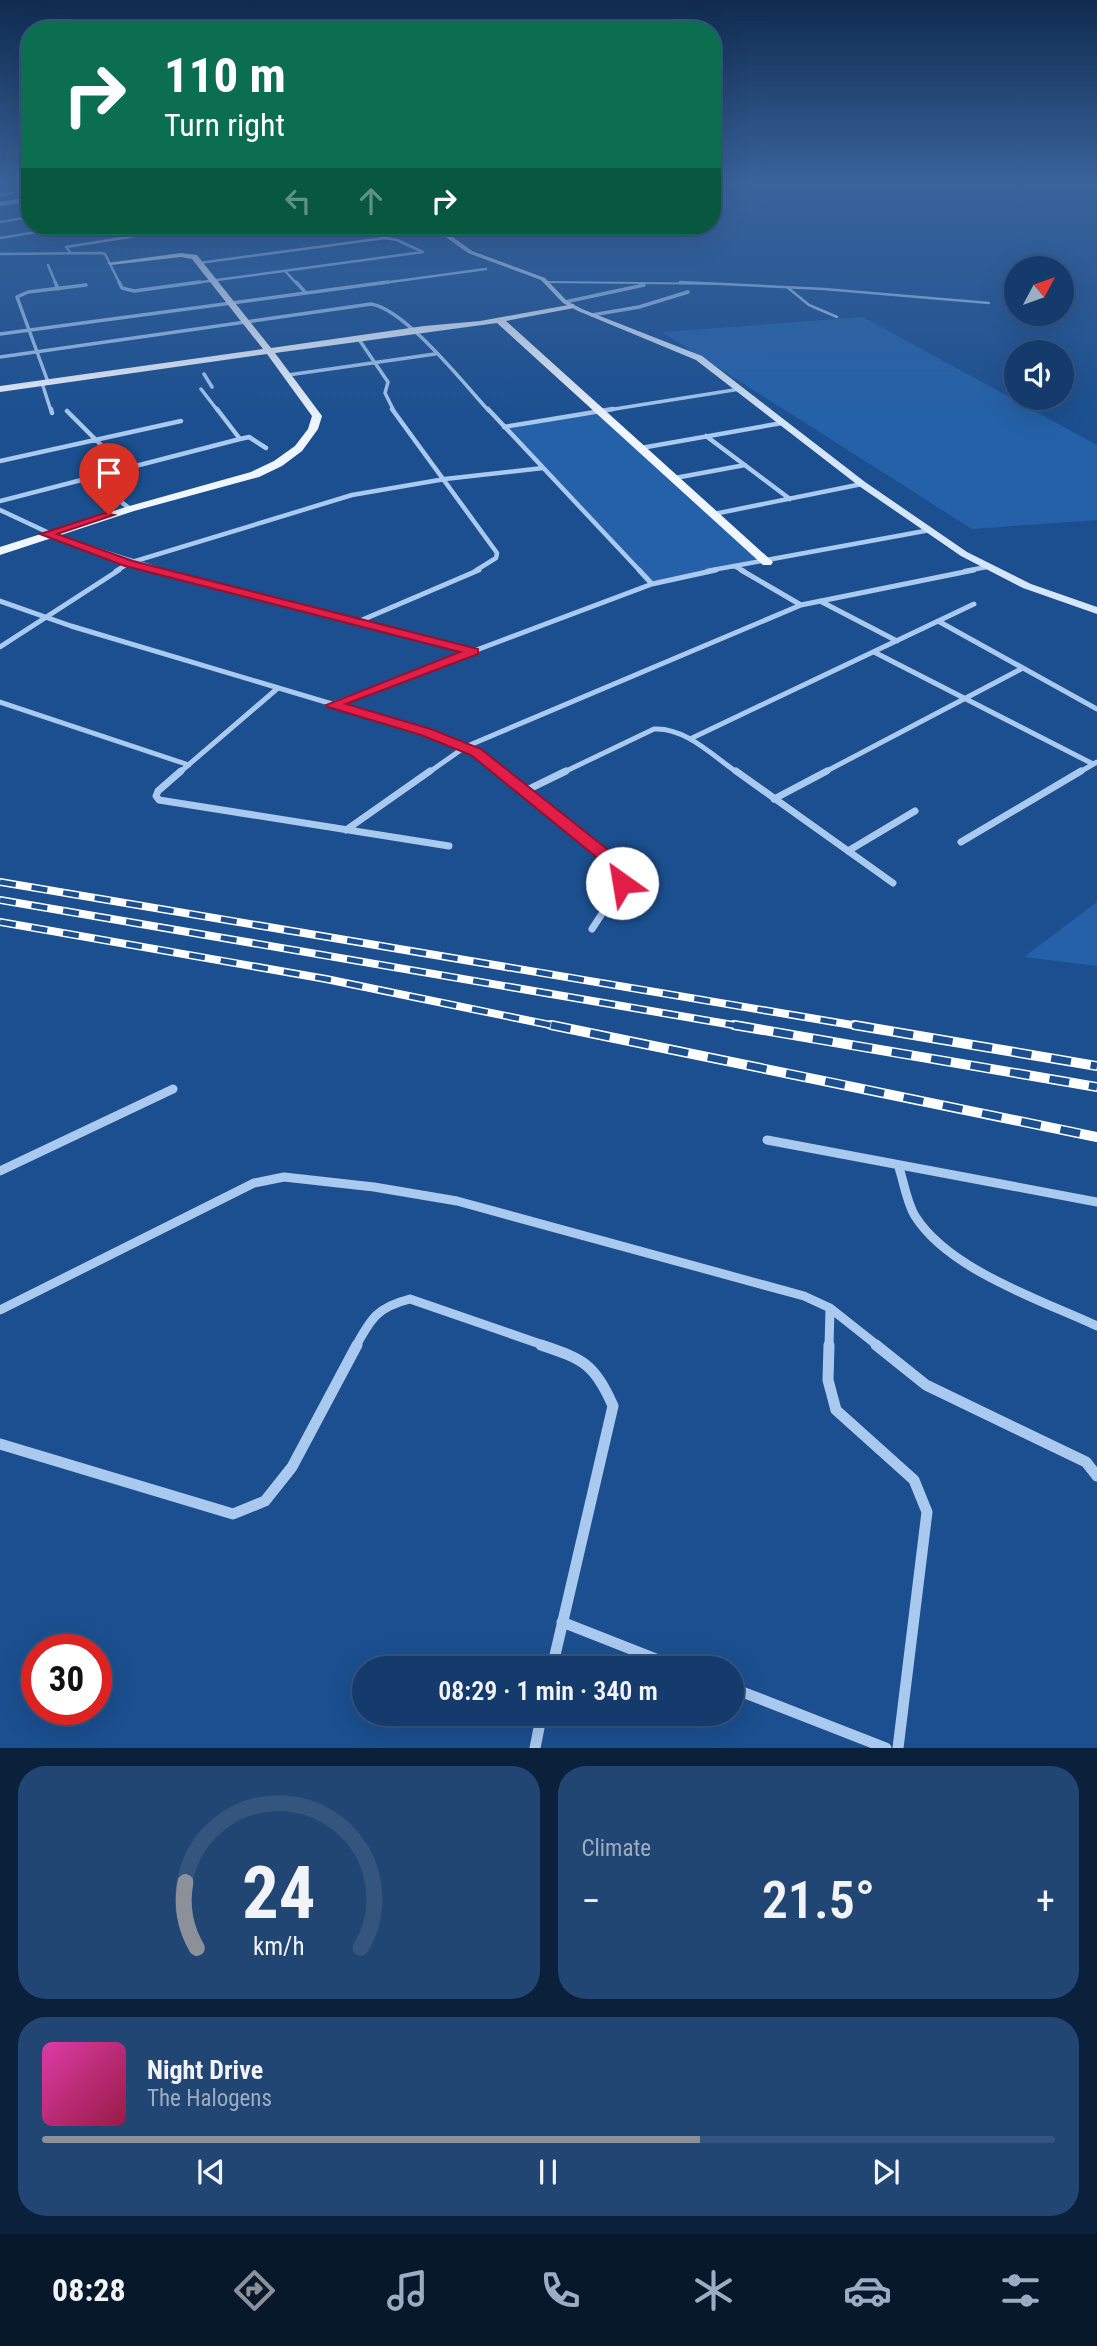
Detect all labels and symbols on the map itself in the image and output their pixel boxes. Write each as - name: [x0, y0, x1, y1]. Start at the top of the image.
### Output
- north arrow: [1004, 256, 1074, 326]
- pin: [79, 443, 139, 515]
- position arrow: [585, 846, 659, 920]
- speed limit sign: 30: [21, 1634, 112, 1725]

